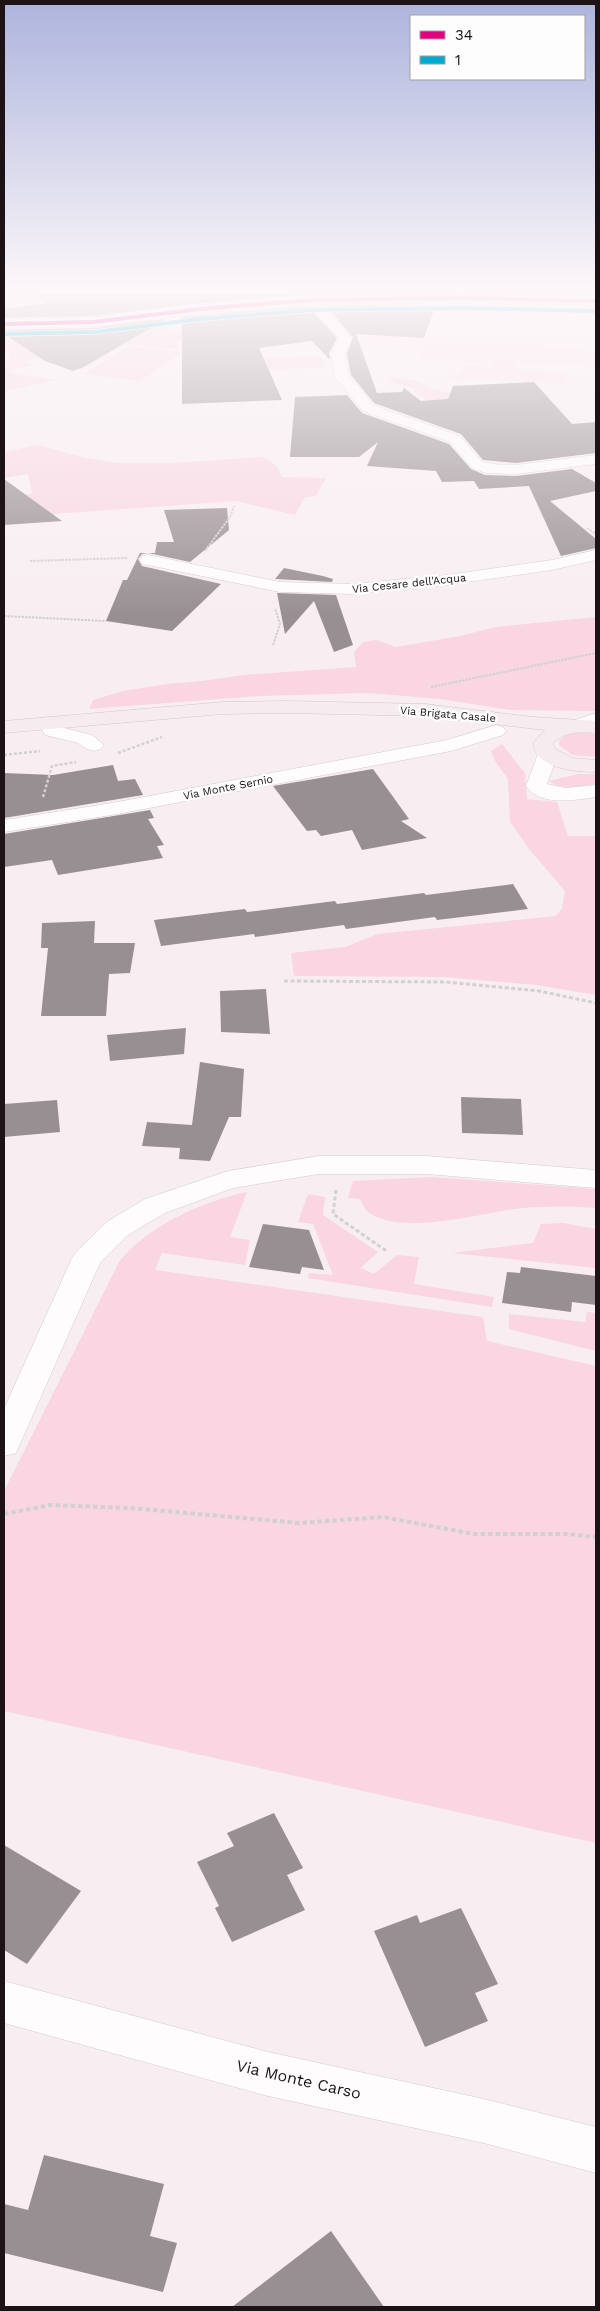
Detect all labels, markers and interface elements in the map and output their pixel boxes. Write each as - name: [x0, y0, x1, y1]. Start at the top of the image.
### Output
- legend: [410, 15, 585, 80]
- text: 34: [455, 26, 473, 44]
- text: 1: [455, 51, 461, 69]
- street label: Via Cesare dell'Acqua: [351, 571, 467, 596]
- street label: Via Brigata Casale: [400, 704, 496, 725]
- street label: Via Monte Sernio: [182, 772, 274, 803]
- street label: Via Monte Carso: [235, 2056, 363, 2103]

